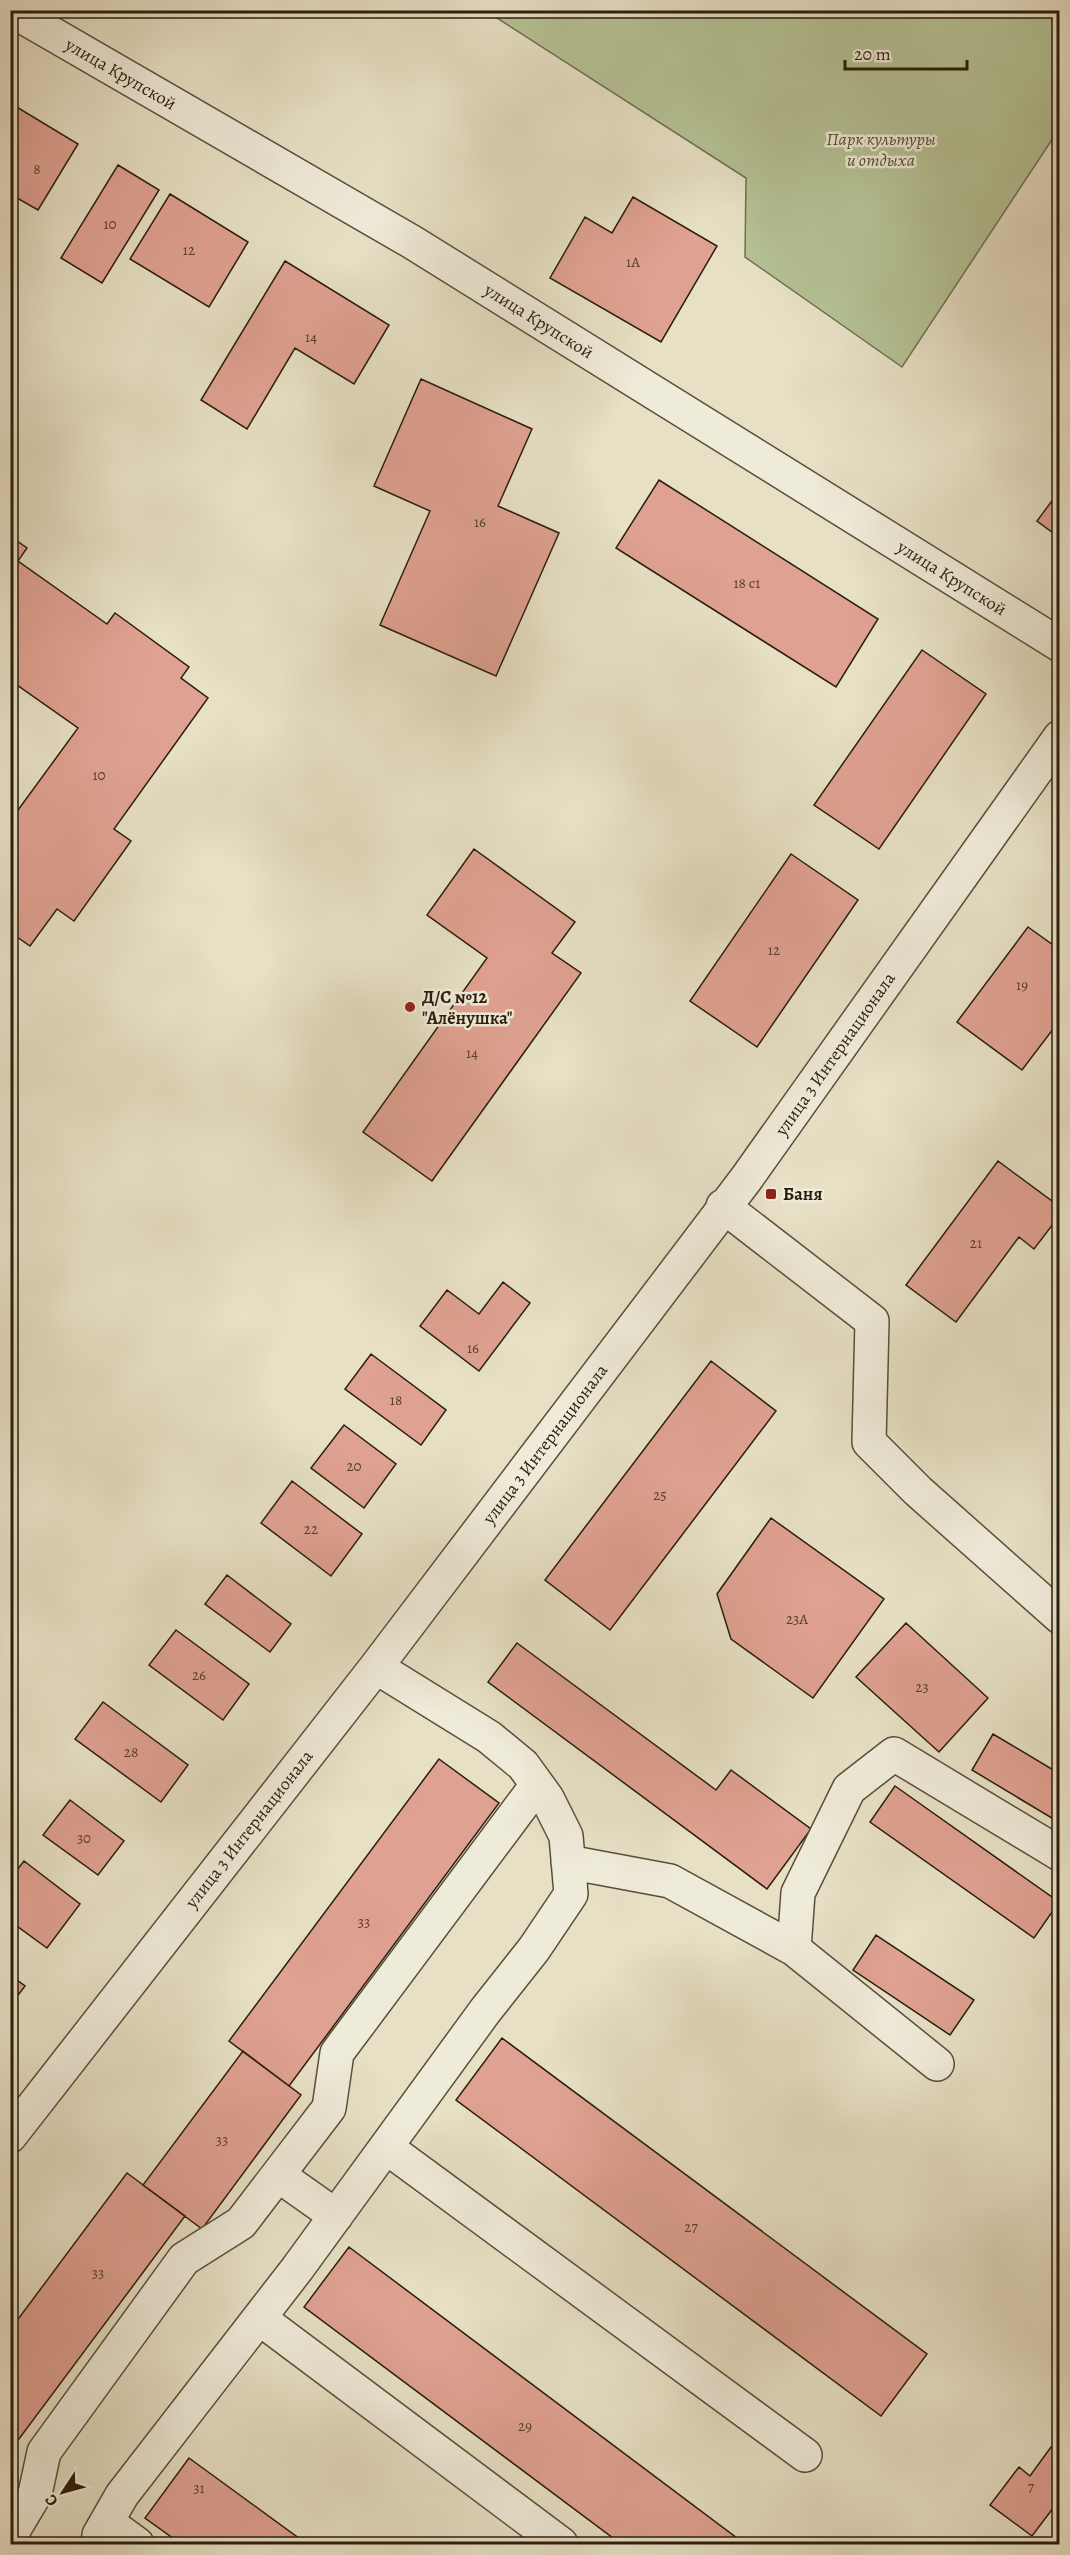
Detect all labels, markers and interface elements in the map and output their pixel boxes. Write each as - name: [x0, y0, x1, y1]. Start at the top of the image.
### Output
- street label: улица Крупской: [60, 32, 181, 116]
- scale bar: [845, 33, 966, 71]
- text: 20 m: [854, 42, 891, 66]
- park label: Парк культуры и отдыха: [826, 127, 936, 172]
- house number: 8: [33, 159, 41, 179]
- house number: 10: [103, 214, 117, 234]
- house number: 12: [183, 240, 195, 260]
- house number: 1А: [626, 252, 640, 272]
- street label: улица Крупской: [479, 277, 598, 364]
- house number: 14: [305, 327, 317, 347]
- house number: 16: [474, 512, 486, 532]
- street label: улица Крупской: [892, 534, 1011, 621]
- house number: 18 с1: [733, 573, 761, 593]
- house number: 10: [92, 765, 106, 785]
- house number: 12: [768, 940, 780, 960]
- street label: улица 3 Интернационала: [769, 967, 901, 1141]
- house number: 19: [1016, 975, 1028, 995]
- place label: Д/С №12 "Алёнушка": [422, 985, 513, 1030]
- marker: Д/С №12 "Алёнушка": [403, 1000, 417, 1014]
- house number: 14: [466, 1043, 478, 1063]
- place label: Баня: [783, 1182, 823, 1206]
- marker: Баня: [764, 1187, 778, 1201]
- house number: 21: [970, 1233, 982, 1253]
- house number: 16: [467, 1338, 479, 1358]
- street label: улица 3 Интернационала: [476, 1359, 614, 1530]
- house number: 18: [390, 1390, 402, 1410]
- house number: 20: [346, 1456, 362, 1476]
- house number: 25: [653, 1485, 667, 1505]
- house number: 22: [304, 1519, 318, 1539]
- house number: 23А: [786, 1609, 808, 1629]
- house number: 26: [192, 1665, 206, 1685]
- house number: 23: [915, 1677, 929, 1697]
- house number: 28: [124, 1742, 138, 1762]
- street label: улица 3 Интернационала: [179, 1744, 319, 1914]
- house number: 30: [77, 1828, 91, 1848]
- house number: 33: [358, 1912, 370, 1932]
- house number: 33: [216, 2130, 228, 2150]
- house number: 27: [684, 2217, 698, 2237]
- house number: 33: [92, 2263, 104, 2283]
- house number: 29: [518, 2416, 532, 2436]
- north arrow: [33, 2462, 93, 2522]
- house number: 7: [1028, 2477, 1035, 2497]
- house number: 31: [193, 2478, 205, 2498]
- text: С: [40, 2490, 63, 2511]

